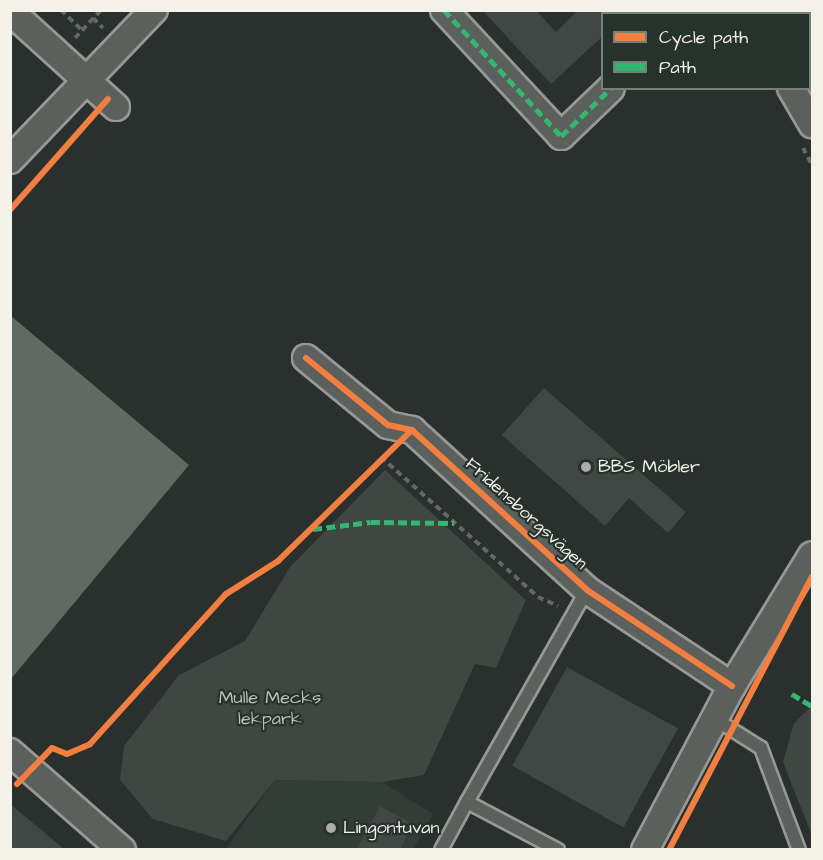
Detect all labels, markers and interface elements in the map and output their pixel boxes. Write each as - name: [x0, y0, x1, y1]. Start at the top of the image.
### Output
- legend: [601, 12, 811, 90]
- text: Cycle path: [659, 25, 748, 50]
- text: Path: [659, 55, 696, 80]
- street label: Fridensborgsvägen: [460, 453, 592, 575]
- place label: BBS Möbler: [598, 456, 700, 478]
- marker: BBS Möbler: [579, 460, 593, 474]
- park label: Mulle Mecks lekpark: [219, 688, 321, 730]
- place label: Lingontuvan: [343, 817, 440, 839]
- marker: Lingontuvan: [324, 821, 338, 835]

